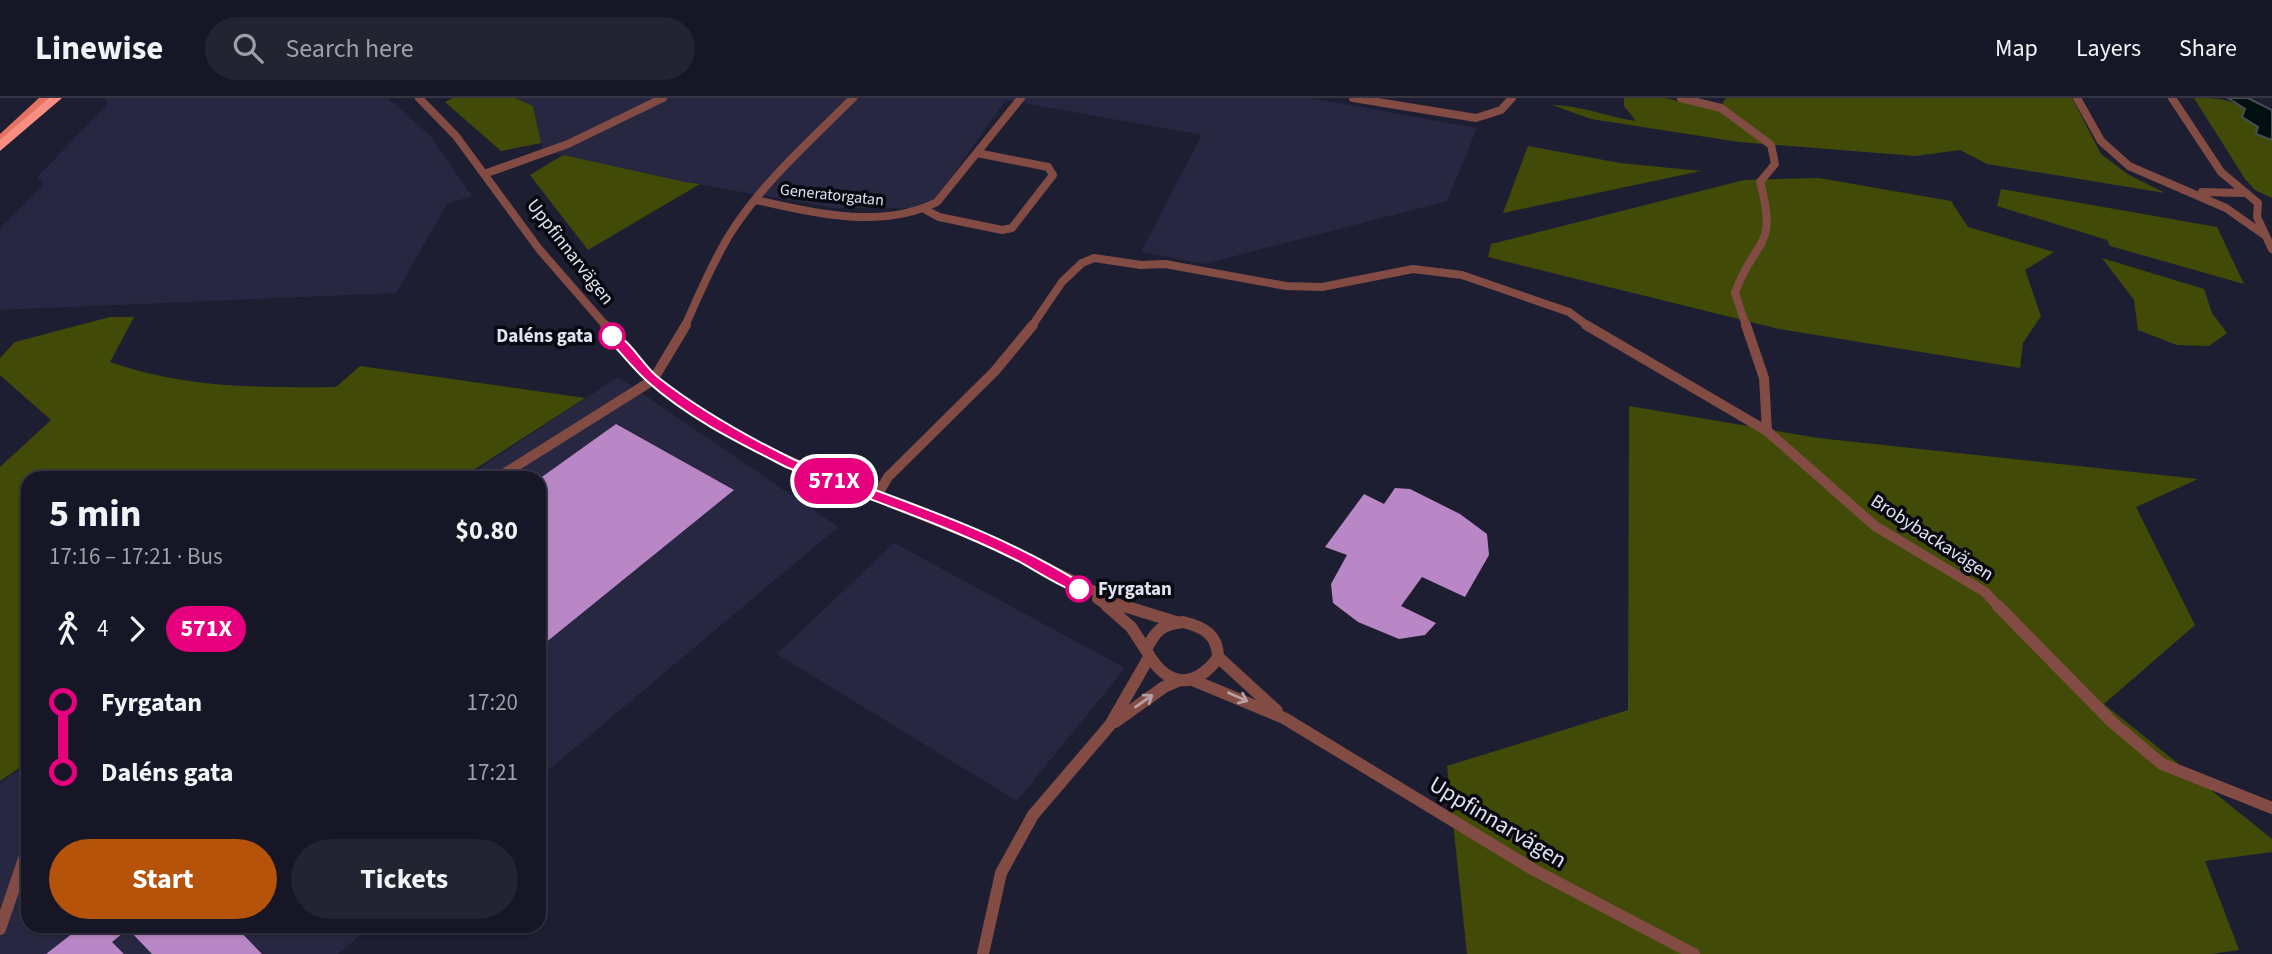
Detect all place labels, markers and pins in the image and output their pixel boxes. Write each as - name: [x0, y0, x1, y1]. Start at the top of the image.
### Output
- place label: Daléns gata: [496, 323, 593, 350]
- marker: Daléns gata: [599, 323, 625, 349]
- marker: Fyrgatan: [1066, 576, 1092, 602]
- place label: Fyrgatan: [1098, 576, 1172, 603]

